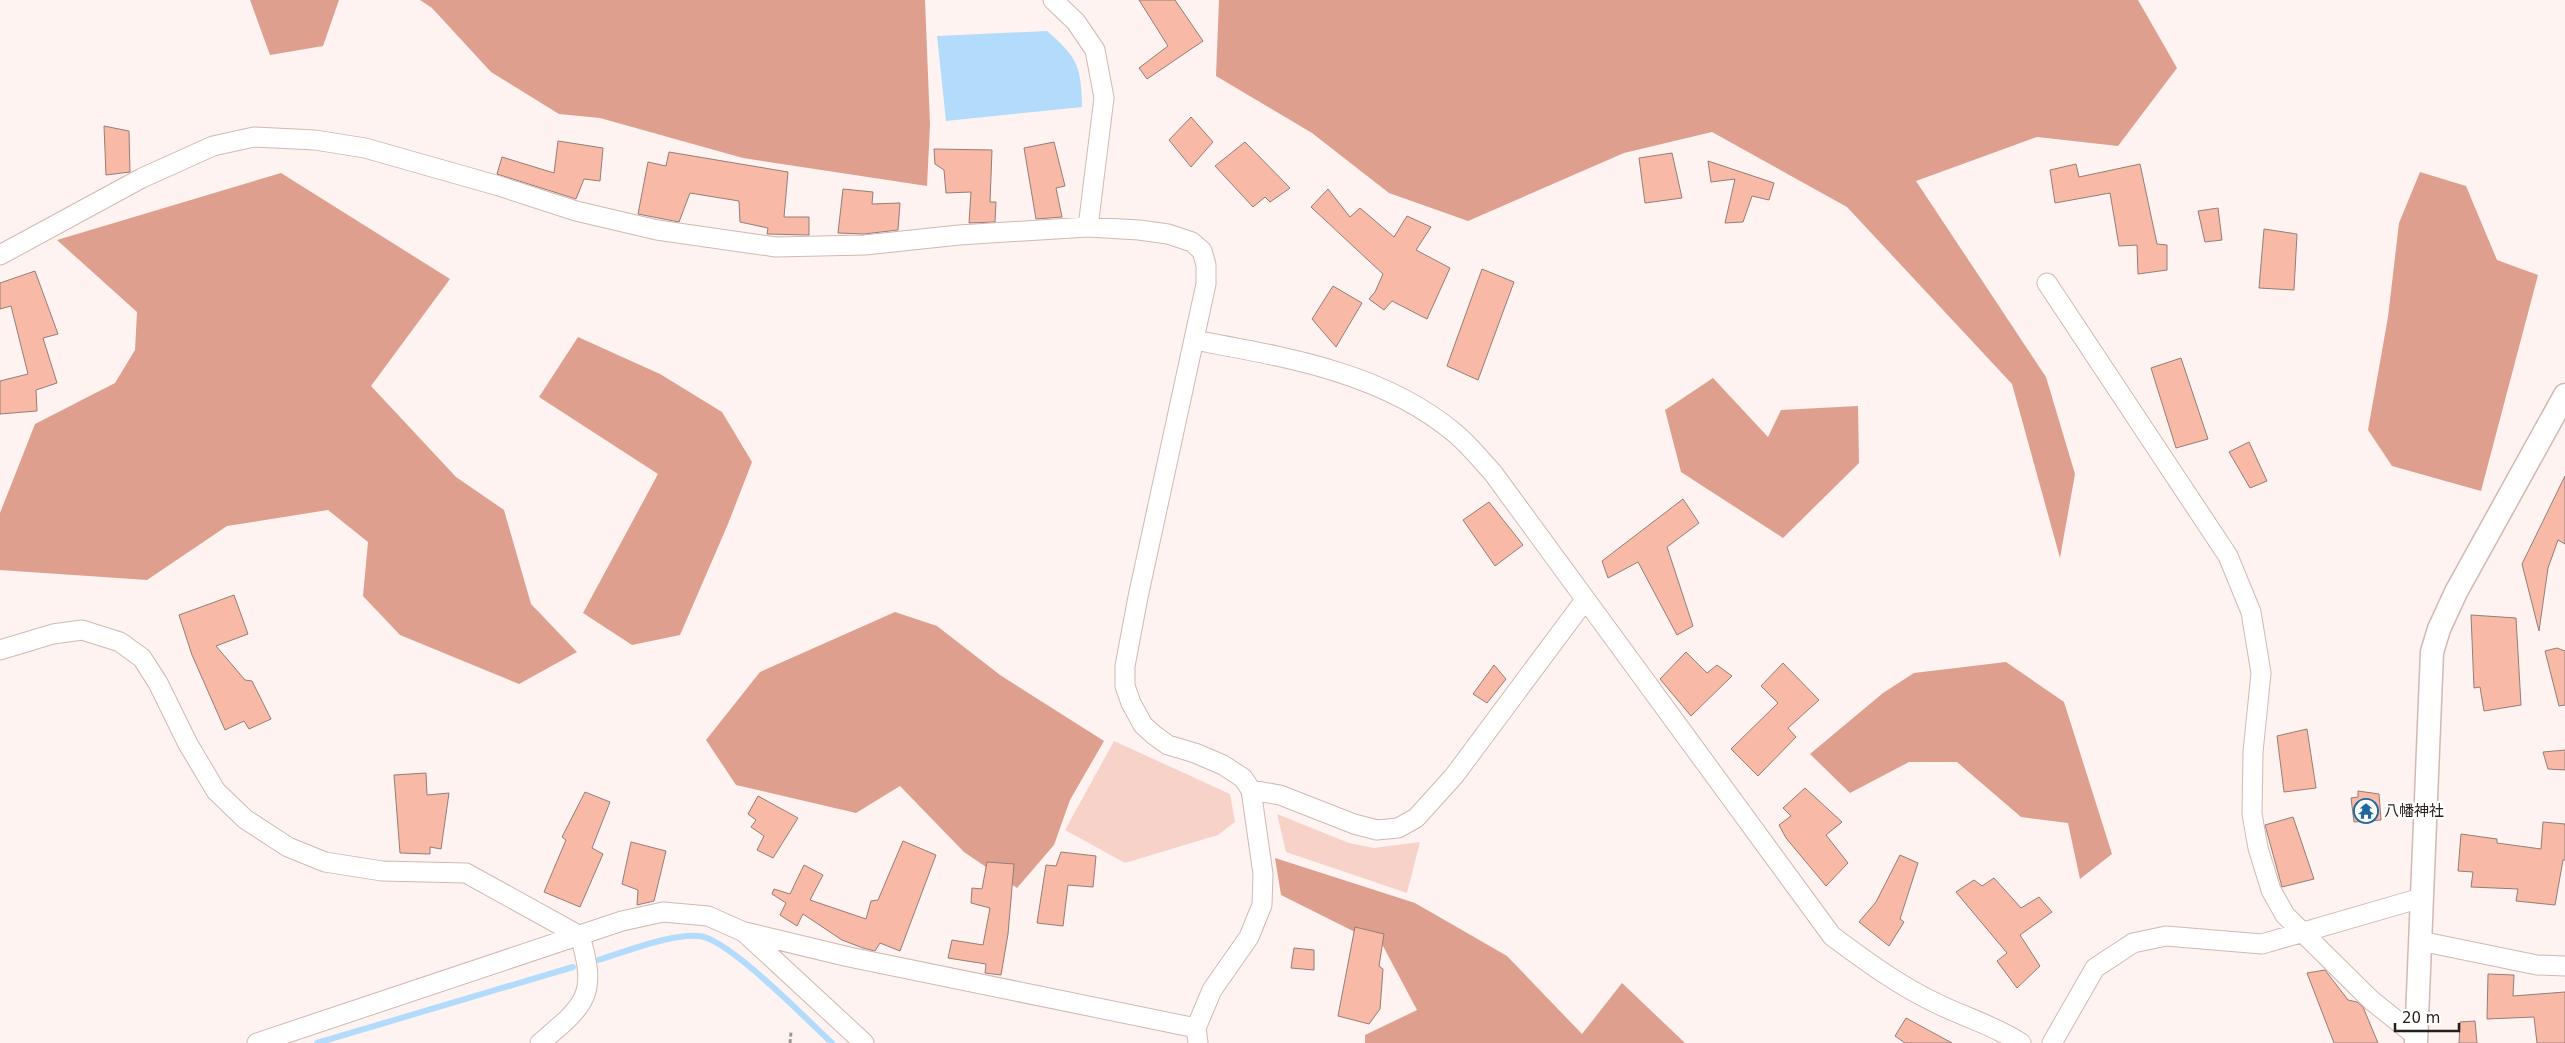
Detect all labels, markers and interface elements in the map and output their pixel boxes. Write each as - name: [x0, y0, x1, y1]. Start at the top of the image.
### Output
- temple icon: 八幡神社: [2353, 798, 2379, 824]
- place label: 八幡神社: [2384, 802, 2444, 820]
- scale bar: [2395, 1000, 2459, 1032]
- text: 20 m: [2402, 1009, 2440, 1027]

